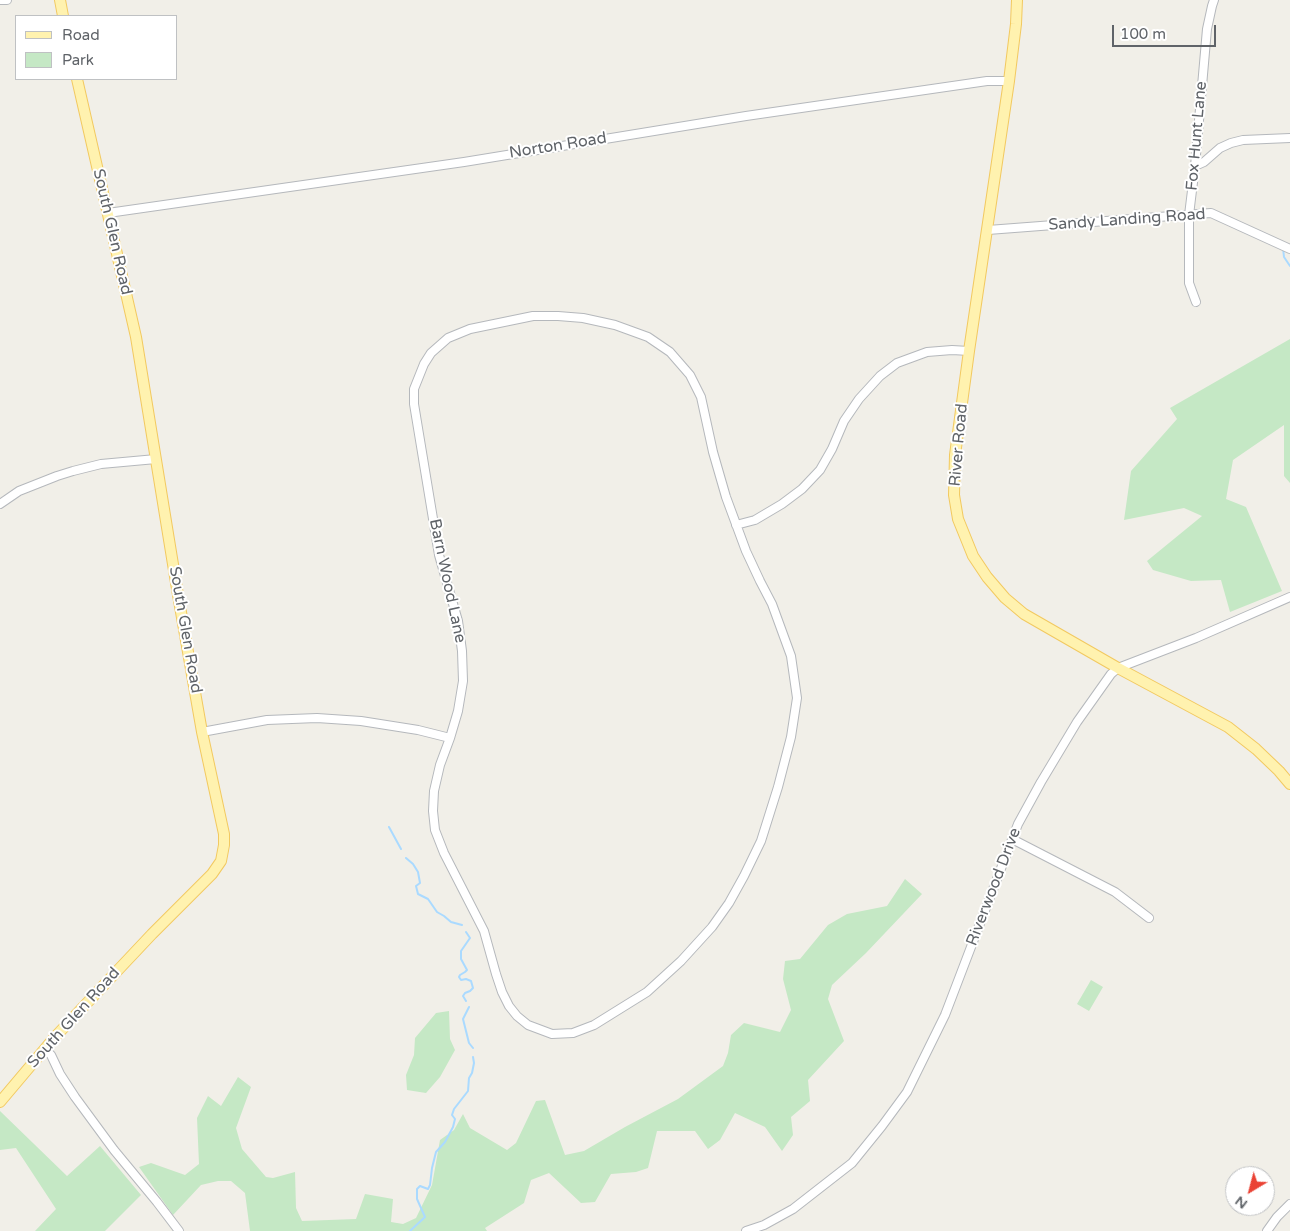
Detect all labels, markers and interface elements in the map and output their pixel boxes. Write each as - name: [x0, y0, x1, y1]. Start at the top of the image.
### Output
- legend: [15, 15, 178, 80]
- scale bar: [1115, 15, 1219, 47]
- text: 100 m: [1120, 25, 1166, 43]
- text: Road: [62, 26, 100, 44]
- text: Park: [62, 51, 94, 69]
- street label: Fox Hunt Lane: [1183, 80, 1211, 192]
- street label: Norton Road: [508, 129, 608, 163]
- street label: South Glen Road: [88, 167, 136, 297]
- street label: Sandy Landing Road: [1048, 205, 1206, 235]
- street label: River Road: [946, 403, 972, 487]
- street label: Barn Wood Lane: [424, 517, 470, 645]
- street label: South Glen Road: [164, 565, 206, 695]
- street label: Riverwood Drive: [963, 825, 1025, 949]
- street label: South Glen Road: [24, 964, 124, 1072]
- north arrow: [1225, 1166, 1275, 1216]
- text: N: [1232, 1192, 1251, 1213]

